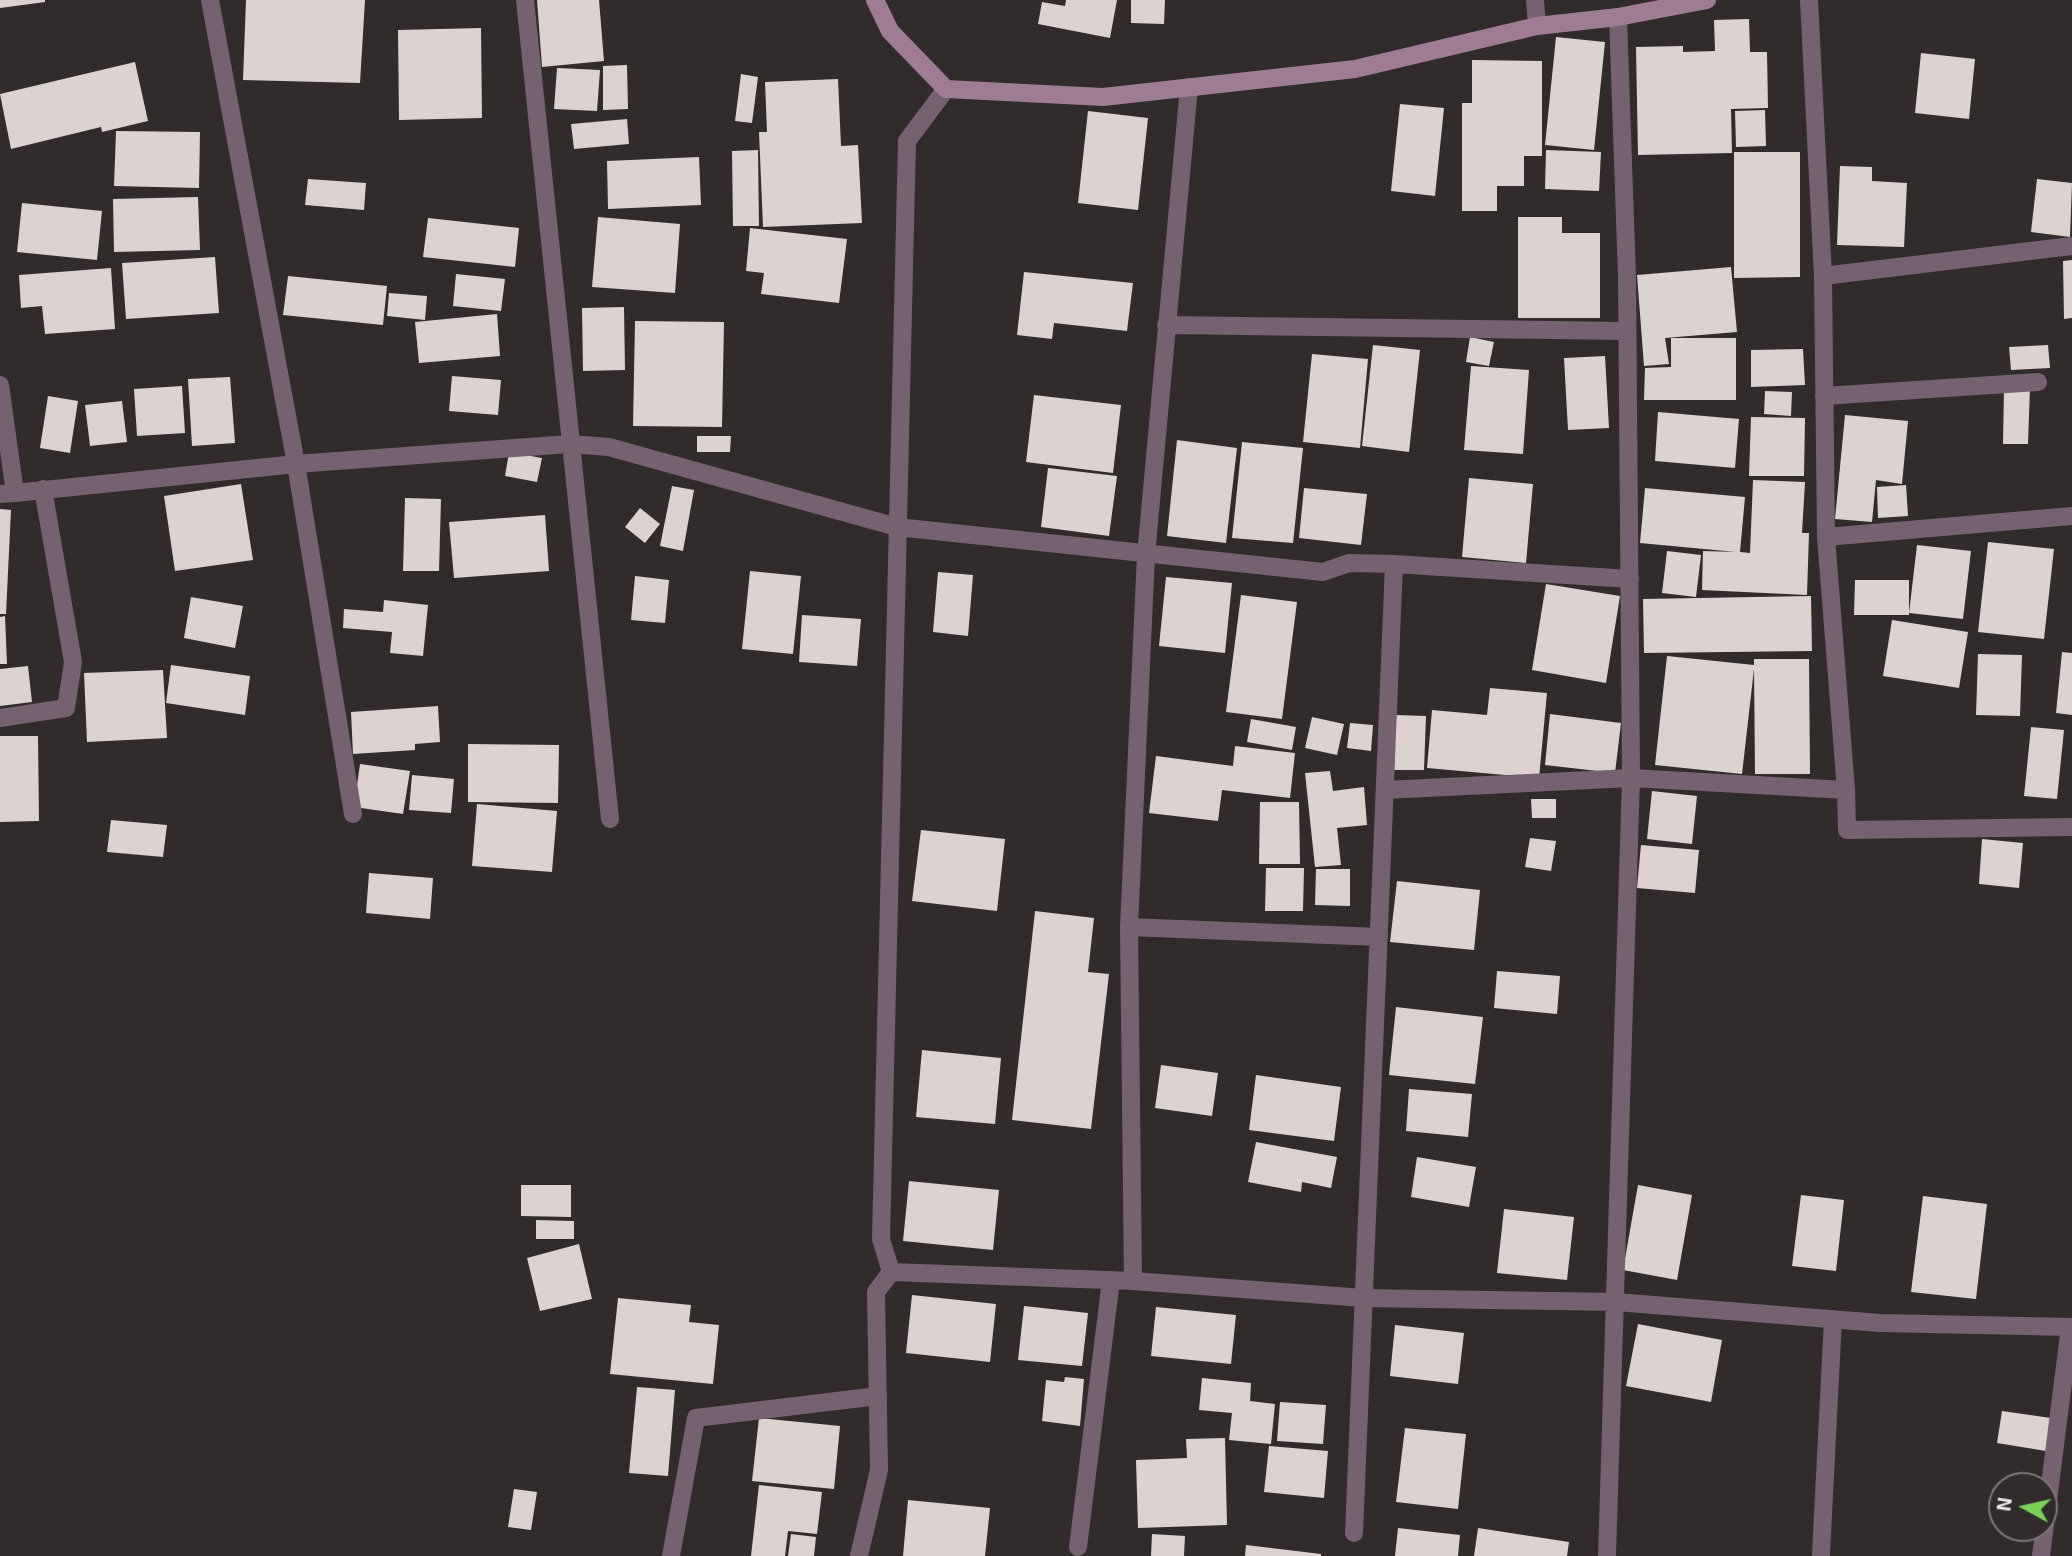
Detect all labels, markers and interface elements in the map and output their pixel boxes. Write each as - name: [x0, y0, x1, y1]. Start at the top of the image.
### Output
- north arrow: [1988, 1472, 2058, 1542]
- text: N: [1991, 1496, 2016, 1513]

